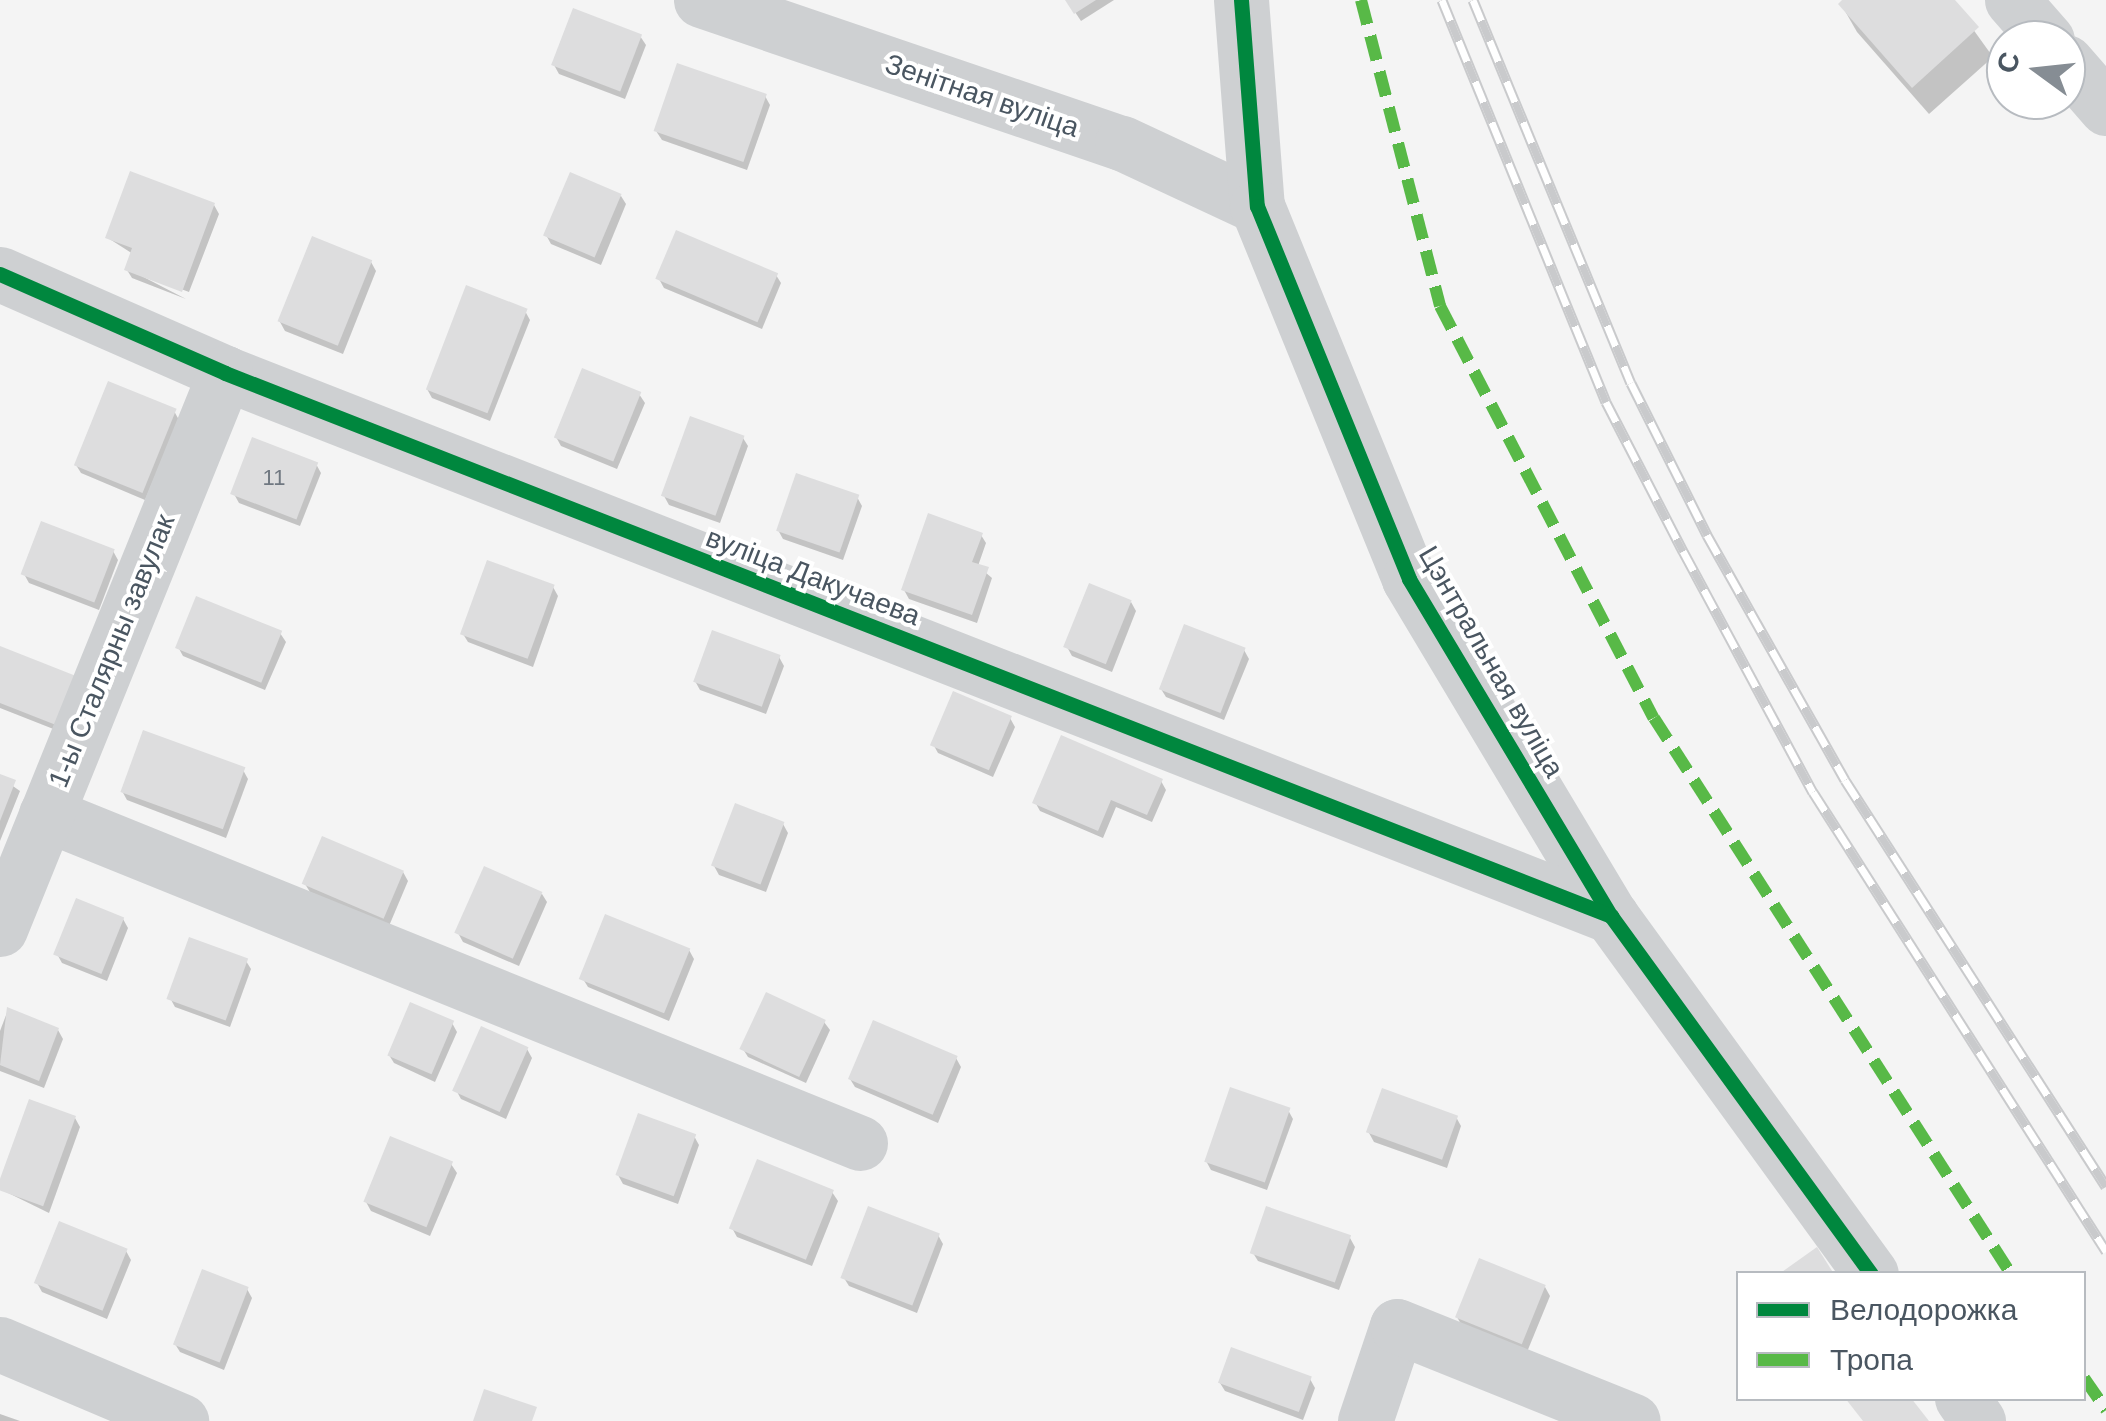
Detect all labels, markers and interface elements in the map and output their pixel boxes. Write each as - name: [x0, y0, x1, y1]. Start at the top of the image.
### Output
- north arrow: [1986, 20, 2086, 120]
- street label: Зенітная вуліца: [881, 47, 1083, 145]
- text: С: [1991, 49, 2026, 76]
- house number: 11: [263, 465, 285, 491]
- street label: 1-ы Сталярны завулак: [42, 509, 182, 793]
- street label: вуліца Дакучаева: [701, 521, 925, 633]
- street label: Цэнтральная вуліца: [1411, 541, 1571, 783]
- legend: [1736, 1271, 2086, 1401]
- text: Велодорожка: [1830, 1293, 2017, 1326]
- text: Тропа: [1830, 1343, 1913, 1376]

